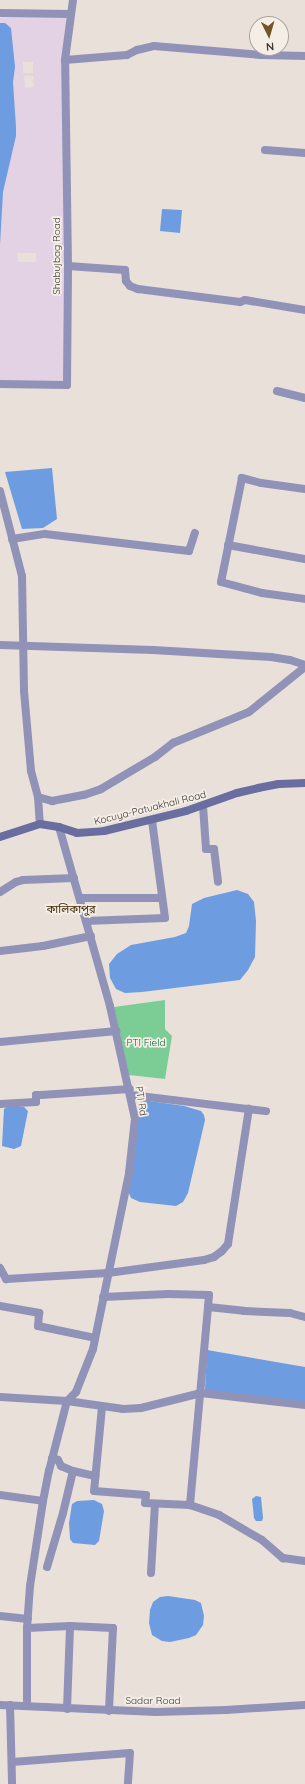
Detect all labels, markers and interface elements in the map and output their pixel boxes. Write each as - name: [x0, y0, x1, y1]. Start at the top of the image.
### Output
- north arrow: [249, 16, 289, 56]
- text: N: [265, 40, 275, 54]
- street label: Shabujbag Road: [51, 217, 63, 295]
- street label: Kocuya-Patuakhali Road: [93, 788, 207, 828]
- district label: কালিকাপুর: [46, 902, 96, 916]
- park label: PTI Field: [127, 1037, 165, 1049]
- street label: PTI Rd: [133, 1085, 149, 1117]
- street label: Sadar Road: [125, 1695, 181, 1707]

